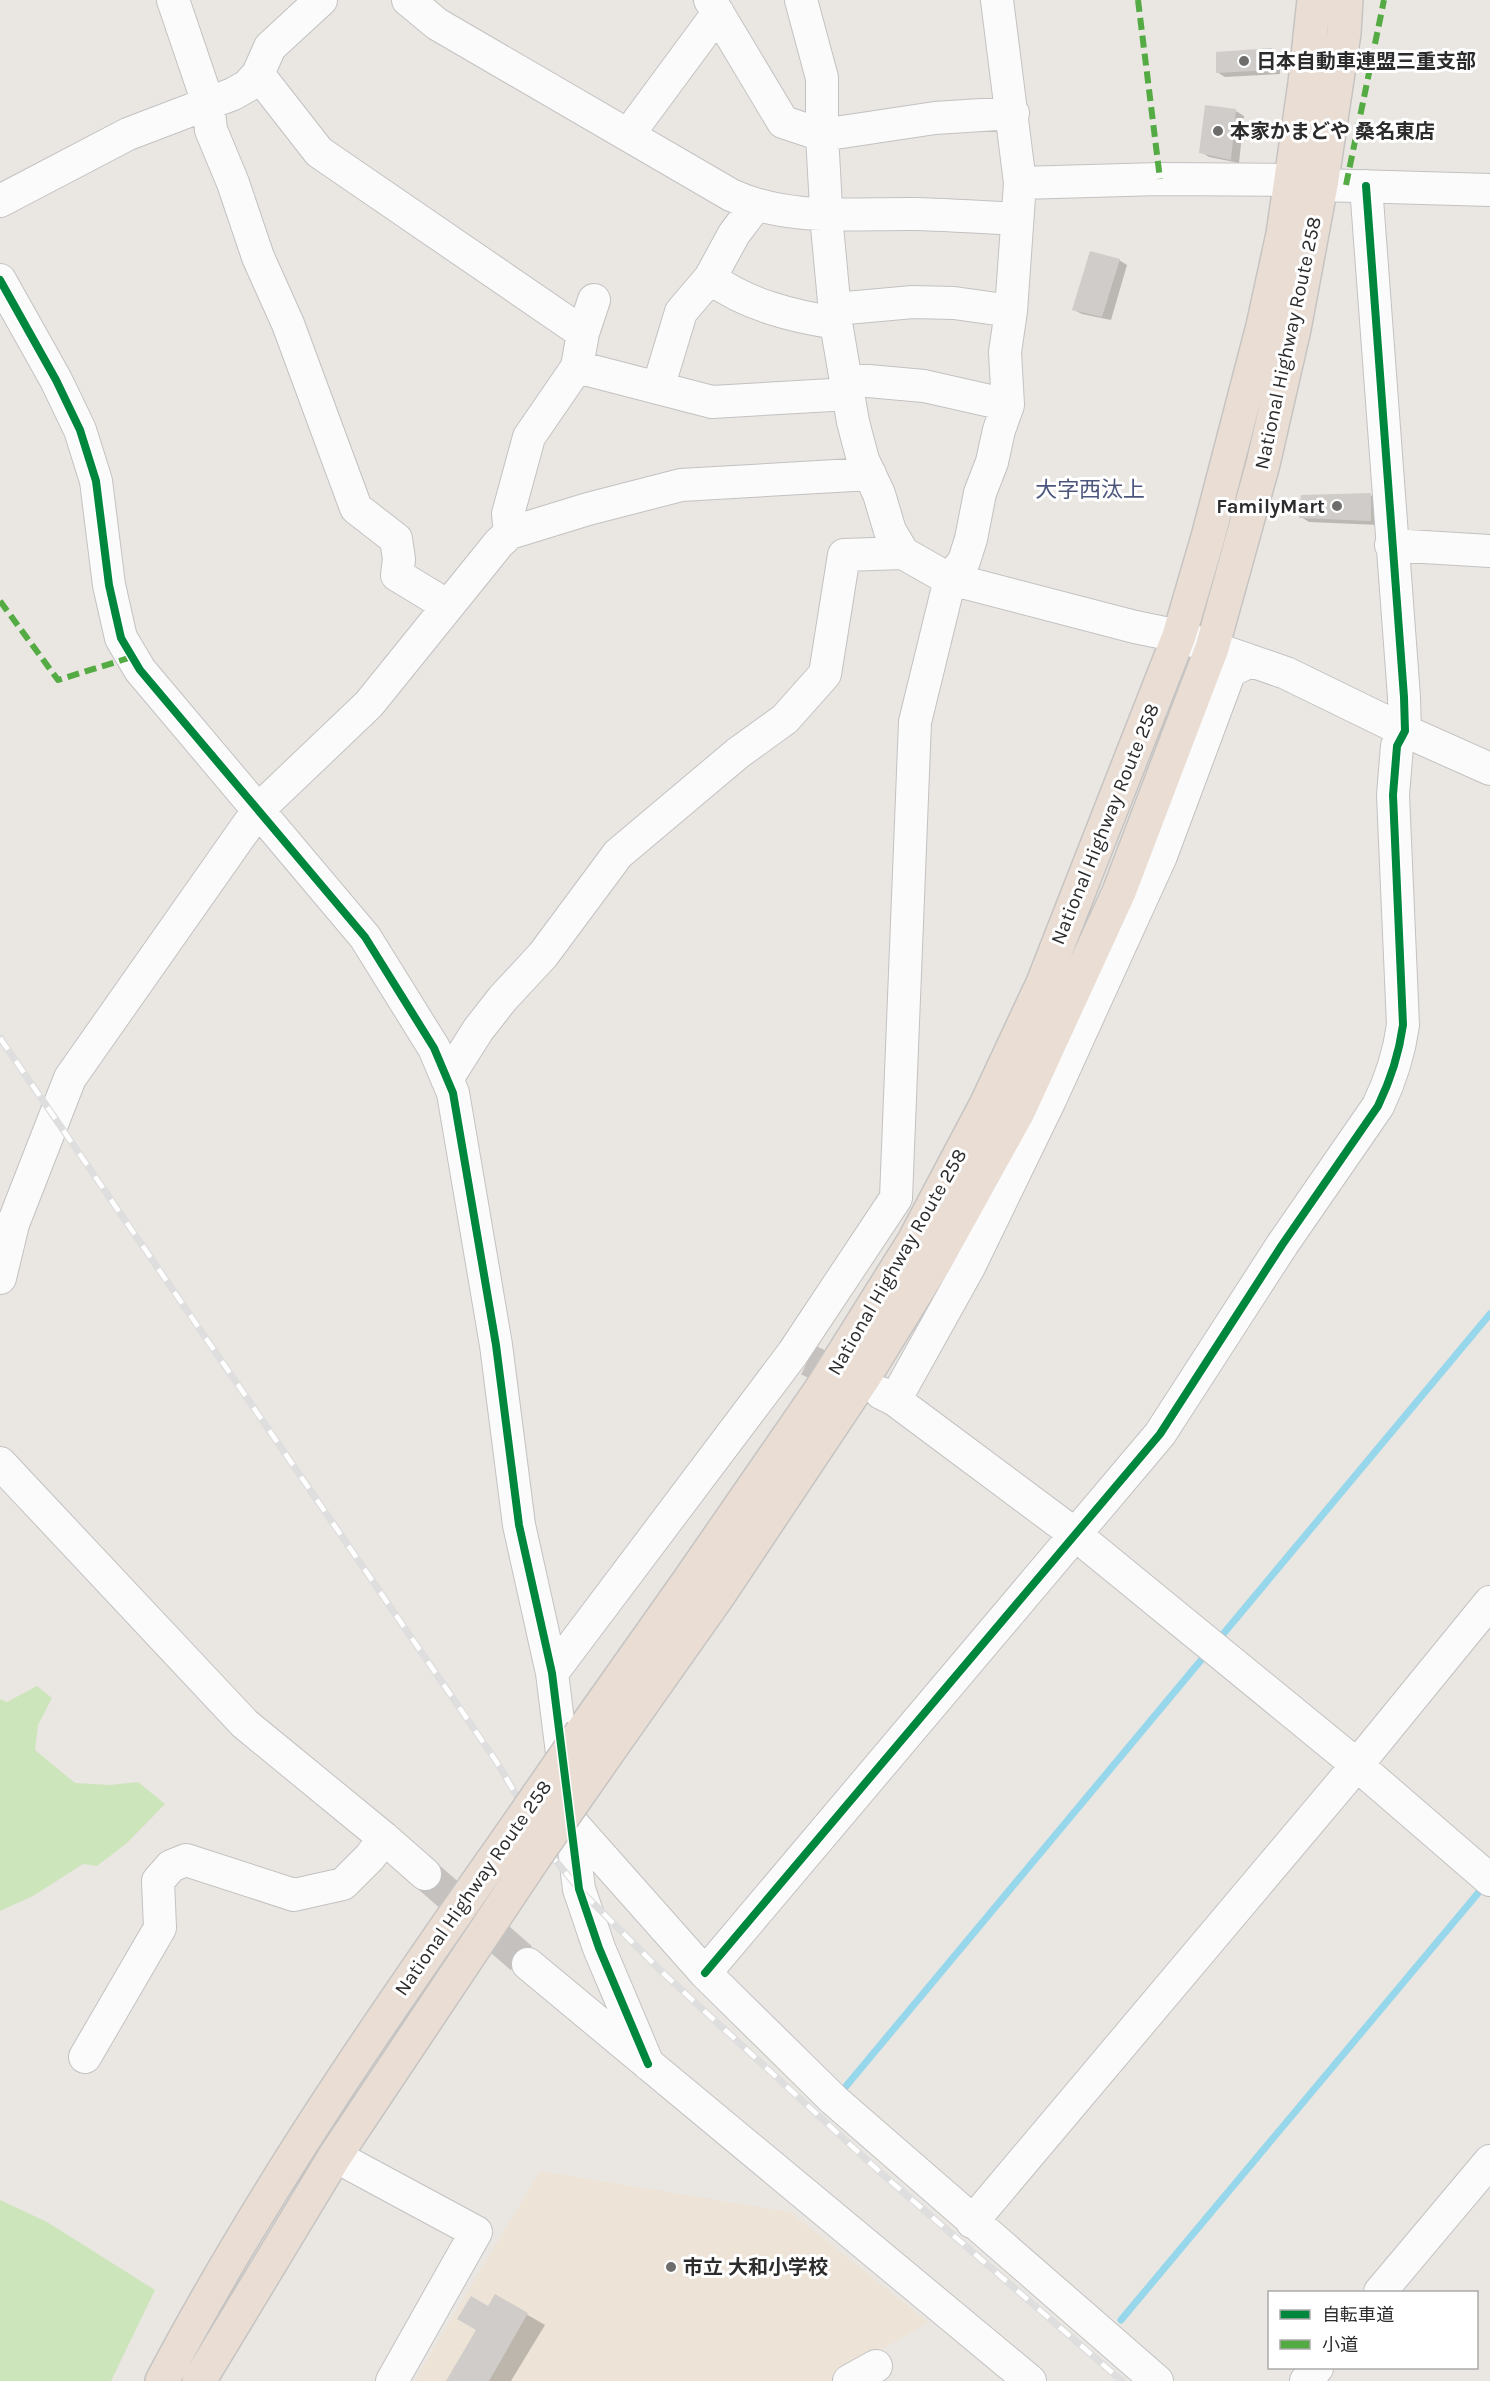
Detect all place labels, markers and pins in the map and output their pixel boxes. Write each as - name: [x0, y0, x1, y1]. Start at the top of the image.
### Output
- place label: 日本自動車連盟三重支部: [1256, 50, 1476, 73]
- marker: 日本自動車連盟三重支部: [1237, 54, 1251, 68]
- place label: 本家かまどや 桑名東店: [1230, 120, 1435, 143]
- marker: 本家かまどや 桑名東店: [1211, 124, 1225, 138]
- place label: FamilyMart: [1216, 495, 1325, 518]
- marker: FamilyMart: [1330, 499, 1344, 513]
- place label: 市立 大和小学校: [683, 2256, 828, 2279]
- marker: 市立 大和小学校: [664, 2260, 678, 2274]

